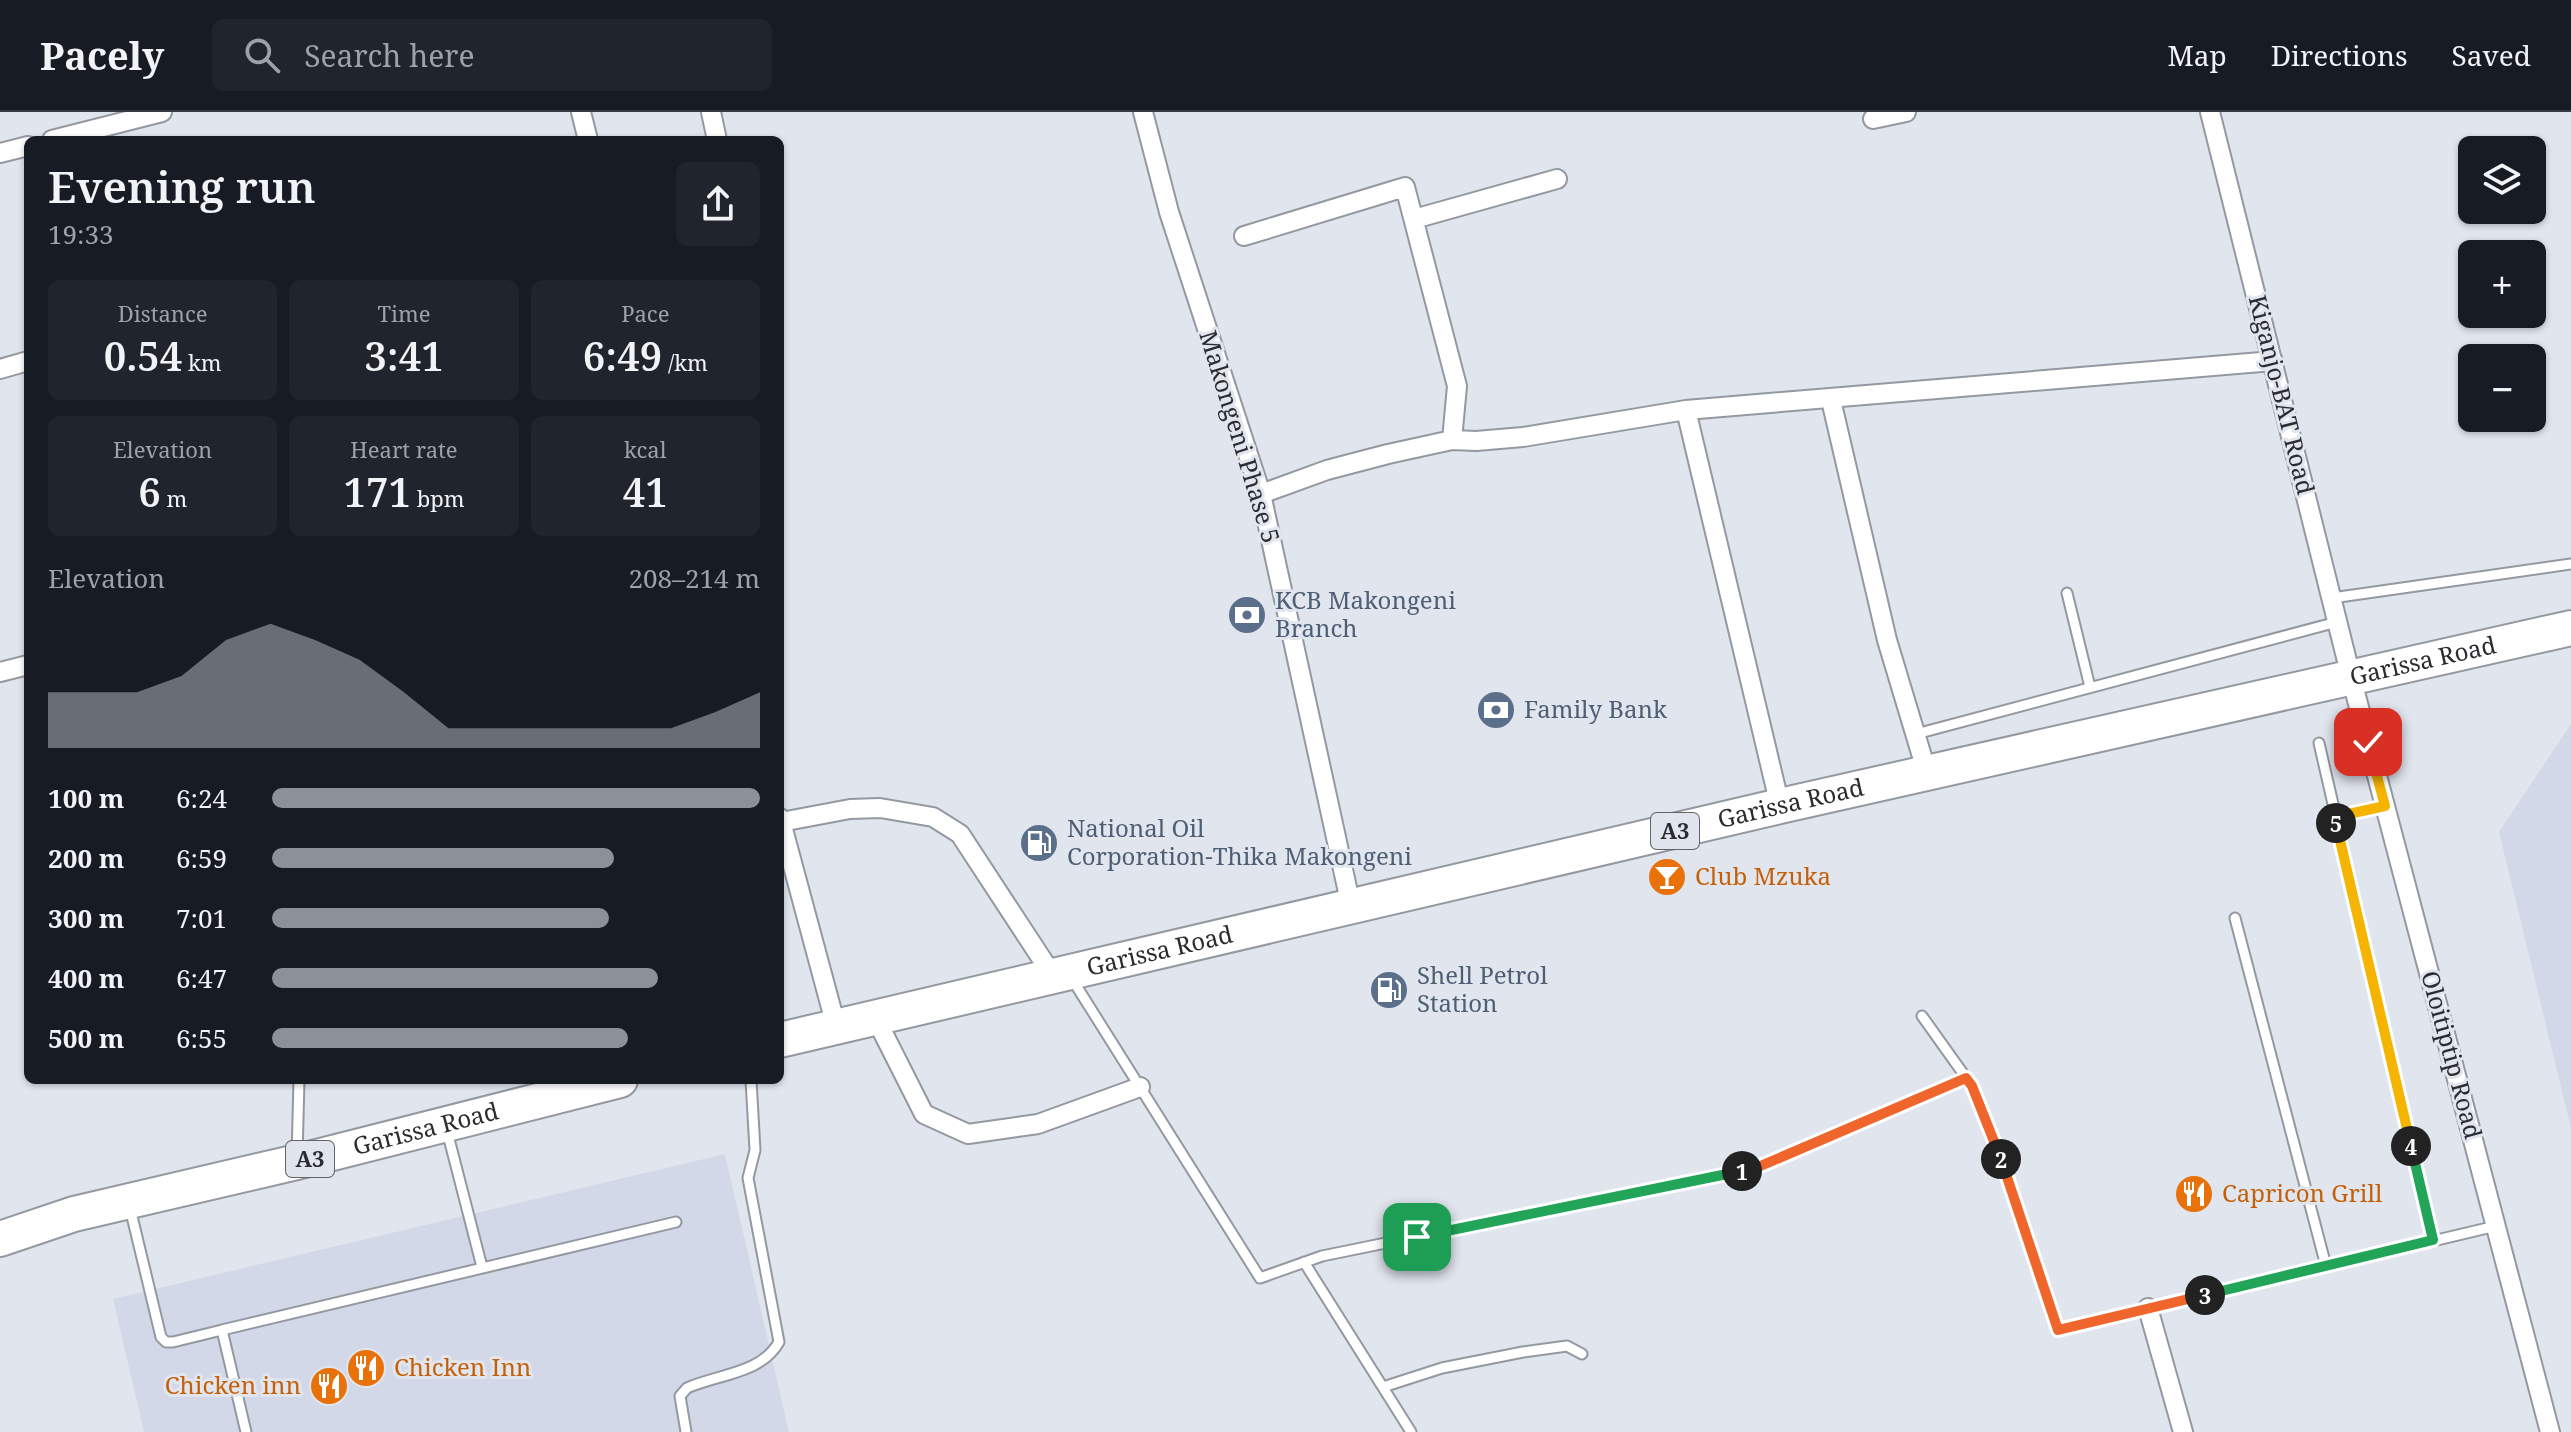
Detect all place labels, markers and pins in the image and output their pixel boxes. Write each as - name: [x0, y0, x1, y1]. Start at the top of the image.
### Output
- place label: KCB Makongeni Branch: [1275, 583, 1456, 644]
- bank icon: KCB Makongeni Branch: [1226, 594, 1268, 636]
- bank icon: Family Bank: [1475, 689, 1517, 731]
- place label: Family Bank: [1524, 692, 1668, 725]
- pin: [2334, 708, 2402, 776]
- pin: 5: [2316, 803, 2356, 843]
- place label: National Oil Corporation-Thika Makongeni: [1067, 811, 1412, 872]
- fuel station icon: National Oil Corporation-Thika Makongeni: [1018, 822, 1060, 864]
- bar icon: Club Mzuka: [1646, 856, 1688, 898]
- place label: Club Mzuka: [1695, 859, 1831, 892]
- place label: Shell Petrol Station: [1417, 958, 1548, 1019]
- fuel station icon: Shell Petrol Station: [1368, 969, 1410, 1011]
- pin: 4: [2391, 1126, 2431, 1166]
- pin: 2: [1981, 1139, 2021, 1179]
- pin: 1: [1722, 1151, 1762, 1191]
- restaurant icon: Capricon Grill: [2173, 1173, 2215, 1215]
- place label: Capricon Grill: [2222, 1176, 2383, 1209]
- pin: [1383, 1203, 1451, 1271]
- pin: 3: [2185, 1275, 2225, 1315]
- restaurant icon: Chicken Inn: [345, 1347, 387, 1389]
- place label: Chicken Inn: [394, 1350, 531, 1383]
- restaurant icon: Chicken inn: [308, 1365, 350, 1407]
- place label: Chicken inn: [165, 1368, 301, 1401]

